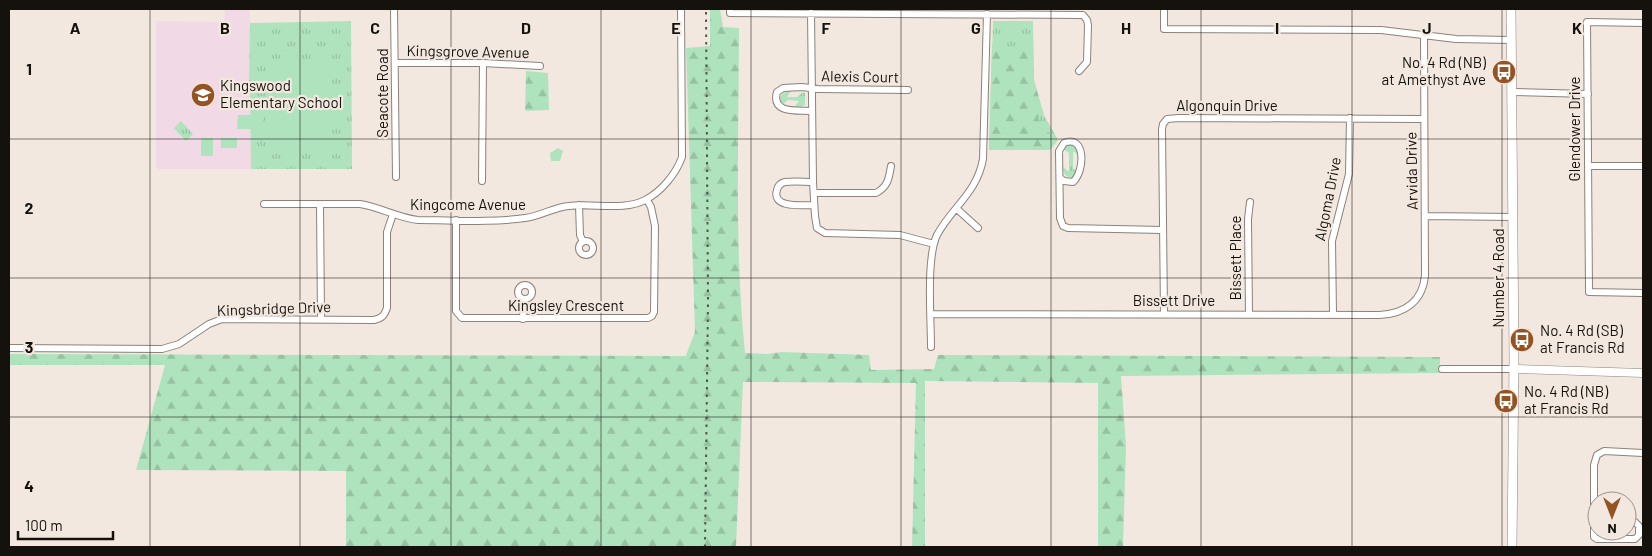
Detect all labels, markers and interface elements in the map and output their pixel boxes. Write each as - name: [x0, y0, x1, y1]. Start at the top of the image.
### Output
- text: A: [70, 18, 81, 37]
- text: B: [220, 18, 230, 37]
- text: C: [370, 18, 380, 37]
- text: D: [521, 18, 531, 37]
- text: E: [671, 18, 681, 37]
- text: F: [822, 18, 831, 37]
- text: G: [971, 18, 981, 37]
- text: H: [1121, 18, 1131, 37]
- text: I: [1275, 18, 1279, 37]
- text: J: [1422, 18, 1432, 37]
- text: K: [1572, 18, 1582, 37]
- street label: Kingsgrove Avenue: [406, 41, 530, 61]
- street label: Seacote Road: [373, 48, 391, 138]
- place label: No. 4 Rd (NB) at Amethyst Ave: [1382, 53, 1486, 88]
- text: 1: [26, 59, 32, 78]
- bus stop icon: No. 4 Rd (NB) at Amethyst Ave: [1491, 59, 1517, 85]
- street label: Alexis Court: [821, 66, 899, 86]
- place label: Kingswood Elementary School: [220, 76, 342, 111]
- street label: Glendower Drive: [1565, 76, 1583, 182]
- school or university icon: Kingswood Elementary School: [190, 82, 216, 108]
- street label: Algonquin Drive: [1176, 96, 1278, 114]
- street label: Arvida Drive: [1401, 132, 1421, 210]
- street label: Algoma Drive: [1310, 155, 1344, 242]
- street label: Kingcome Avenue: [410, 195, 526, 213]
- text: 2: [25, 198, 34, 217]
- street label: Bissett Place: [1226, 216, 1244, 301]
- street label: Number 4 Road: [1489, 228, 1507, 328]
- street label: Bissett Drive: [1133, 291, 1215, 309]
- street label: Kingsley Crescent: [508, 296, 624, 314]
- street label: Kingsbridge Drive: [217, 297, 331, 319]
- place label: No. 4 Rd (SB) at Francis Rd: [1540, 321, 1625, 356]
- bus stop icon: No. 4 Rd (SB) at Francis Rd: [1509, 327, 1535, 353]
- text: 3: [25, 337, 33, 356]
- place label: No. 4 Rd (NB) at Francis Rd: [1524, 382, 1609, 417]
- bus stop icon: No. 4 Rd (NB) at Francis Rd: [1493, 388, 1519, 414]
- text: 4: [24, 476, 34, 495]
- north arrow: [1587, 491, 1637, 541]
- scale bar: [18, 508, 112, 540]
- text: 100 m: [25, 516, 63, 534]
- text: N: [1607, 521, 1617, 538]

